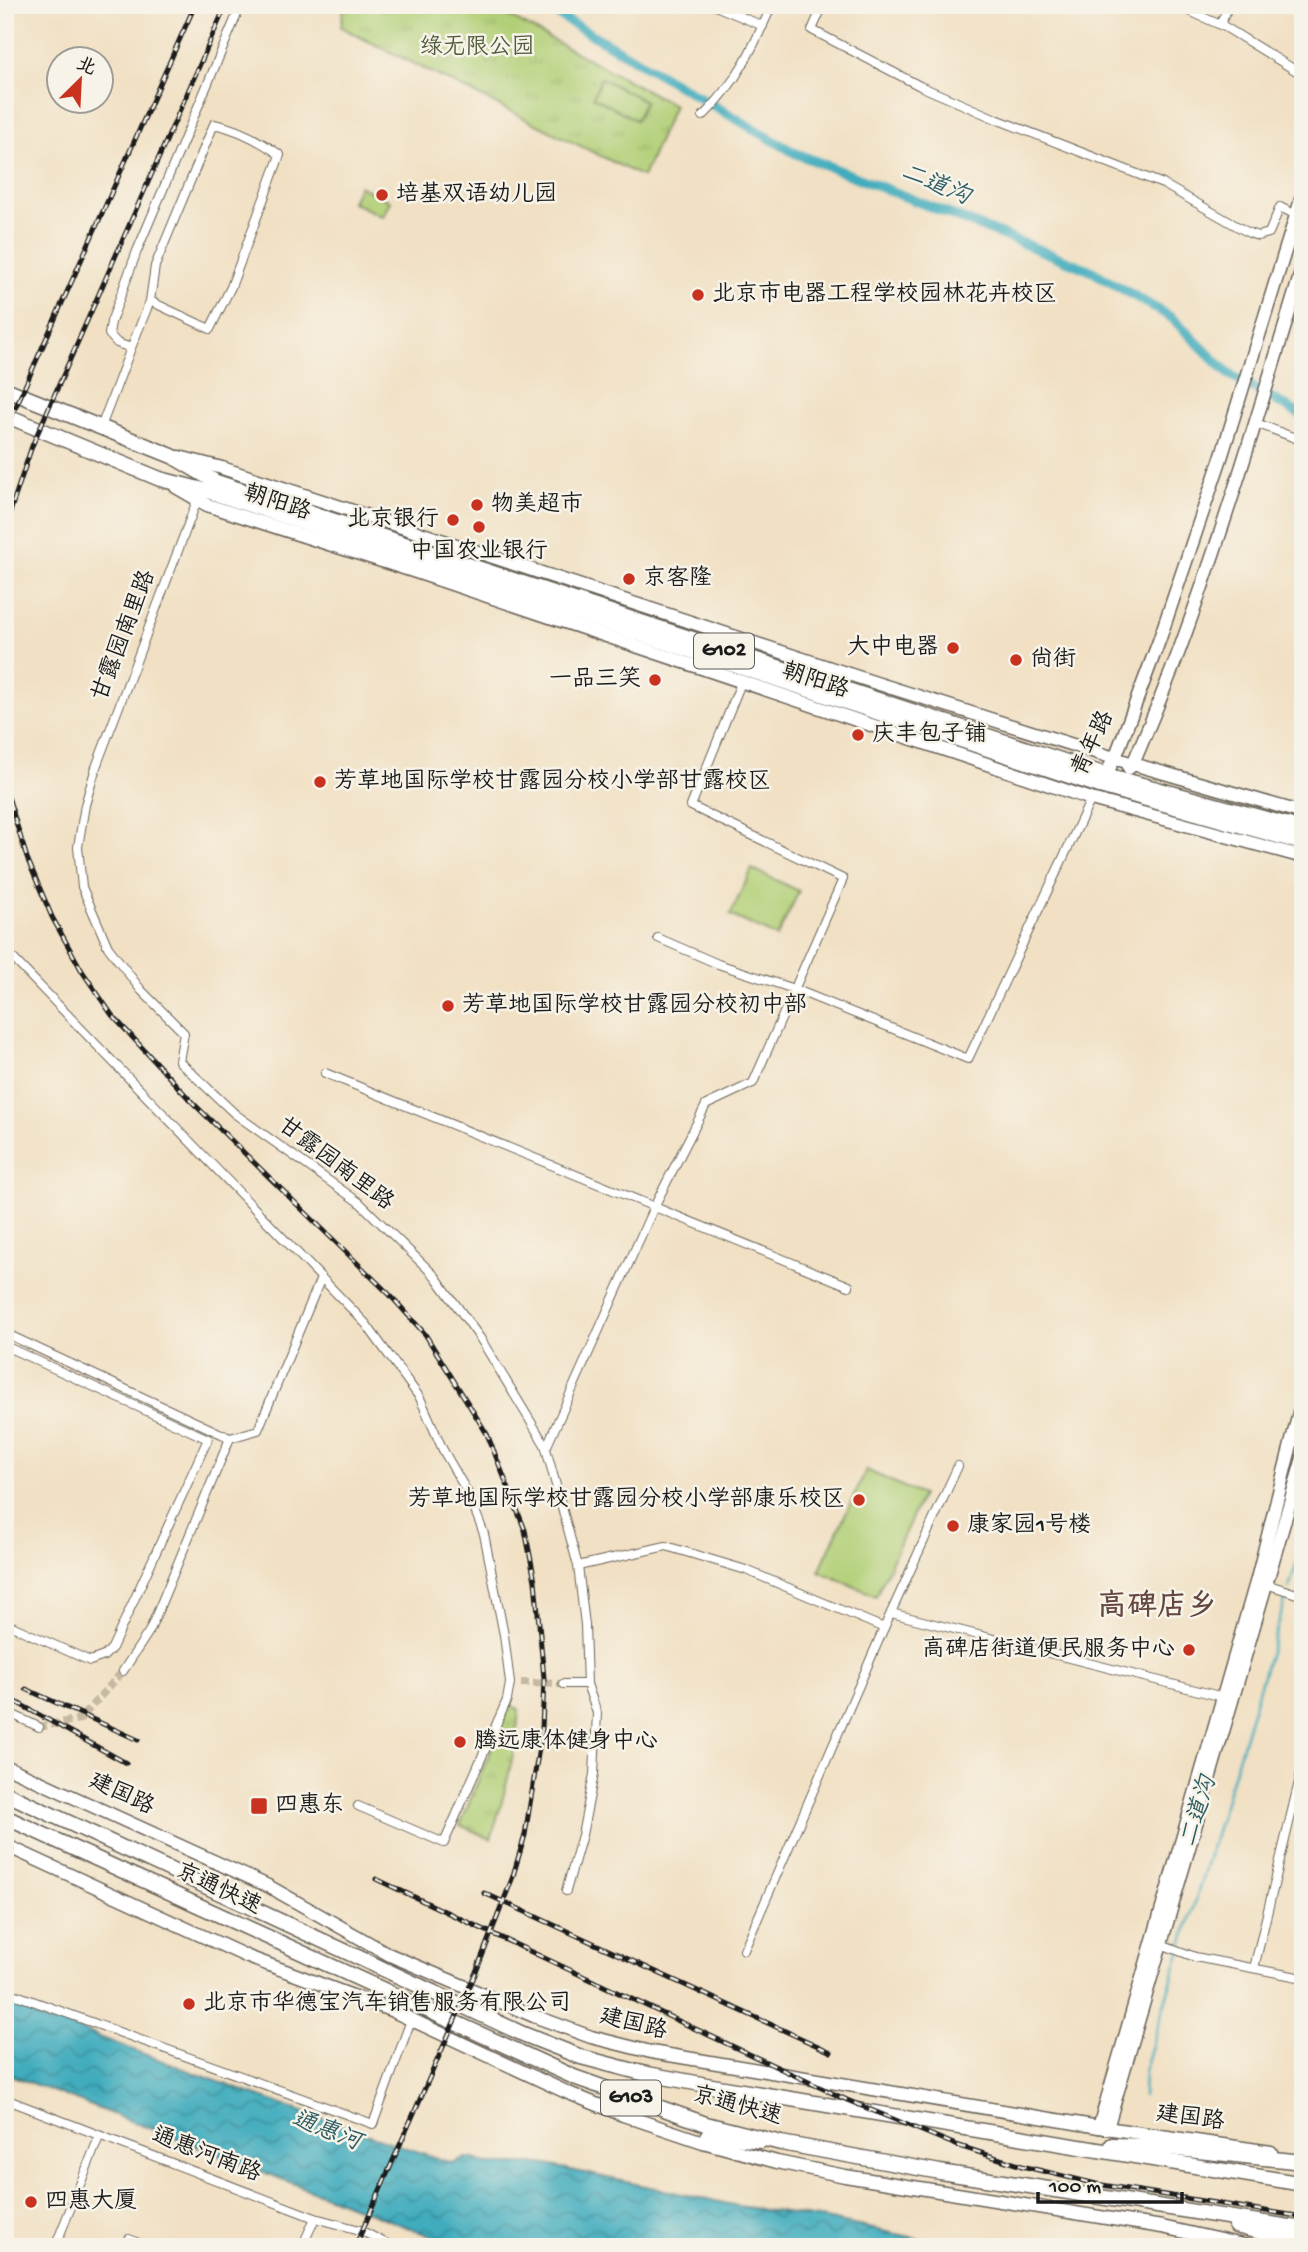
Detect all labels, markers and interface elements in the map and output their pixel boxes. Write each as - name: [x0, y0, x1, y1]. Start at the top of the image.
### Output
- park label: 绿无限公园: [420, 34, 535, 62]
- north arrow: [46, 46, 116, 116]
- text: 北: [72, 53, 99, 82]
- water label: 二道沟: [896, 158, 976, 214]
- place label: 培基双语幼儿园: [396, 181, 557, 209]
- marker: 培基双语幼儿园: [374, 187, 390, 203]
- place label: 北京市电器工程学校园林花卉校区: [712, 281, 1057, 309]
- marker: 北京市电器工程学校园林花卉校区: [690, 287, 706, 303]
- street label: 朝阳路: [240, 480, 314, 528]
- place label: 物美超市: [491, 491, 583, 519]
- marker: 物美超市: [469, 497, 485, 513]
- place label: 北京银行: [347, 506, 439, 534]
- marker: 北京银行: [445, 512, 461, 528]
- marker: 中国农业银行: [471, 519, 487, 535]
- place label: 中国农业银行: [410, 538, 548, 566]
- place label: 京客隆: [643, 565, 712, 593]
- street label: 甘露园南里路: [87, 566, 162, 705]
- marker: 京客隆: [621, 571, 637, 587]
- road number: G102: [694, 634, 754, 668]
- place label: 大中电器: [847, 634, 939, 662]
- marker: 大中电器: [945, 640, 961, 656]
- place label: 尚街: [1030, 646, 1076, 674]
- marker: 尚街: [1008, 652, 1024, 668]
- street label: 朝阳路: [778, 658, 852, 706]
- place label: 一品三笑: [549, 666, 641, 694]
- marker: 一品三笑: [647, 672, 663, 688]
- street label: 青年路: [1065, 706, 1121, 781]
- place label: 庆丰包子铺: [872, 721, 987, 749]
- marker: 庆丰包子铺: [850, 727, 866, 743]
- place label: 芳草地国际学校甘露园分校小学部甘露校区: [334, 768, 771, 796]
- marker: 芳草地国际学校甘露园分校小学部甘露校区: [312, 774, 328, 790]
- place label: 芳草地国际学校甘露园分校初中部: [462, 992, 807, 1020]
- marker: 芳草地国际学校甘露园分校初中部: [440, 998, 456, 1014]
- street label: 甘露园南里路: [272, 1112, 399, 1217]
- place label: 芳草地国际学校甘露园分校小学部康乐校区: [408, 1486, 845, 1514]
- marker: 芳草地国际学校甘露园分校小学部康乐校区: [851, 1492, 867, 1508]
- place label: 康家园1号楼: [967, 1512, 1091, 1540]
- marker: 康家园1号楼: [945, 1518, 961, 1534]
- district label: 高碑店乡: [1097, 1589, 1217, 1626]
- place label: 高碑店街道便民服务中心: [922, 1635, 1175, 1664]
- marker: 高碑店街道便民服务中心: [1181, 1642, 1197, 1658]
- place label: 腾远康体健身中心: [474, 1728, 658, 1756]
- marker: 腾远康体健身中心: [452, 1734, 468, 1750]
- street label: 建国路: [84, 1767, 158, 1822]
- water label: 二道沟: [1175, 1771, 1225, 1851]
- place label: 四惠东: [275, 1791, 344, 1820]
- marker: 四惠东: [249, 1796, 269, 1816]
- street label: 京通快速: [171, 1857, 266, 1922]
- place label: 北京市华德宝汽车销售服务有限公司: [203, 1990, 571, 2018]
- marker: 北京市华德宝汽车销售服务有限公司: [181, 1996, 197, 2012]
- street label: 建国路: [596, 2003, 670, 2046]
- road number: G103: [601, 2080, 661, 2116]
- street label: 京通快速: [689, 2081, 785, 2132]
- street label: 建国路: [1154, 2100, 1226, 2137]
- water label: 通惠河: [287, 2105, 369, 2160]
- street label: 通惠河南路: [147, 2121, 265, 2189]
- scale bar: [1038, 2161, 1182, 2205]
- text: 100 m: [1048, 2176, 1101, 2201]
- place label: 四惠大厦: [45, 2187, 137, 2216]
- marker: 四惠大厦: [23, 2194, 39, 2210]

